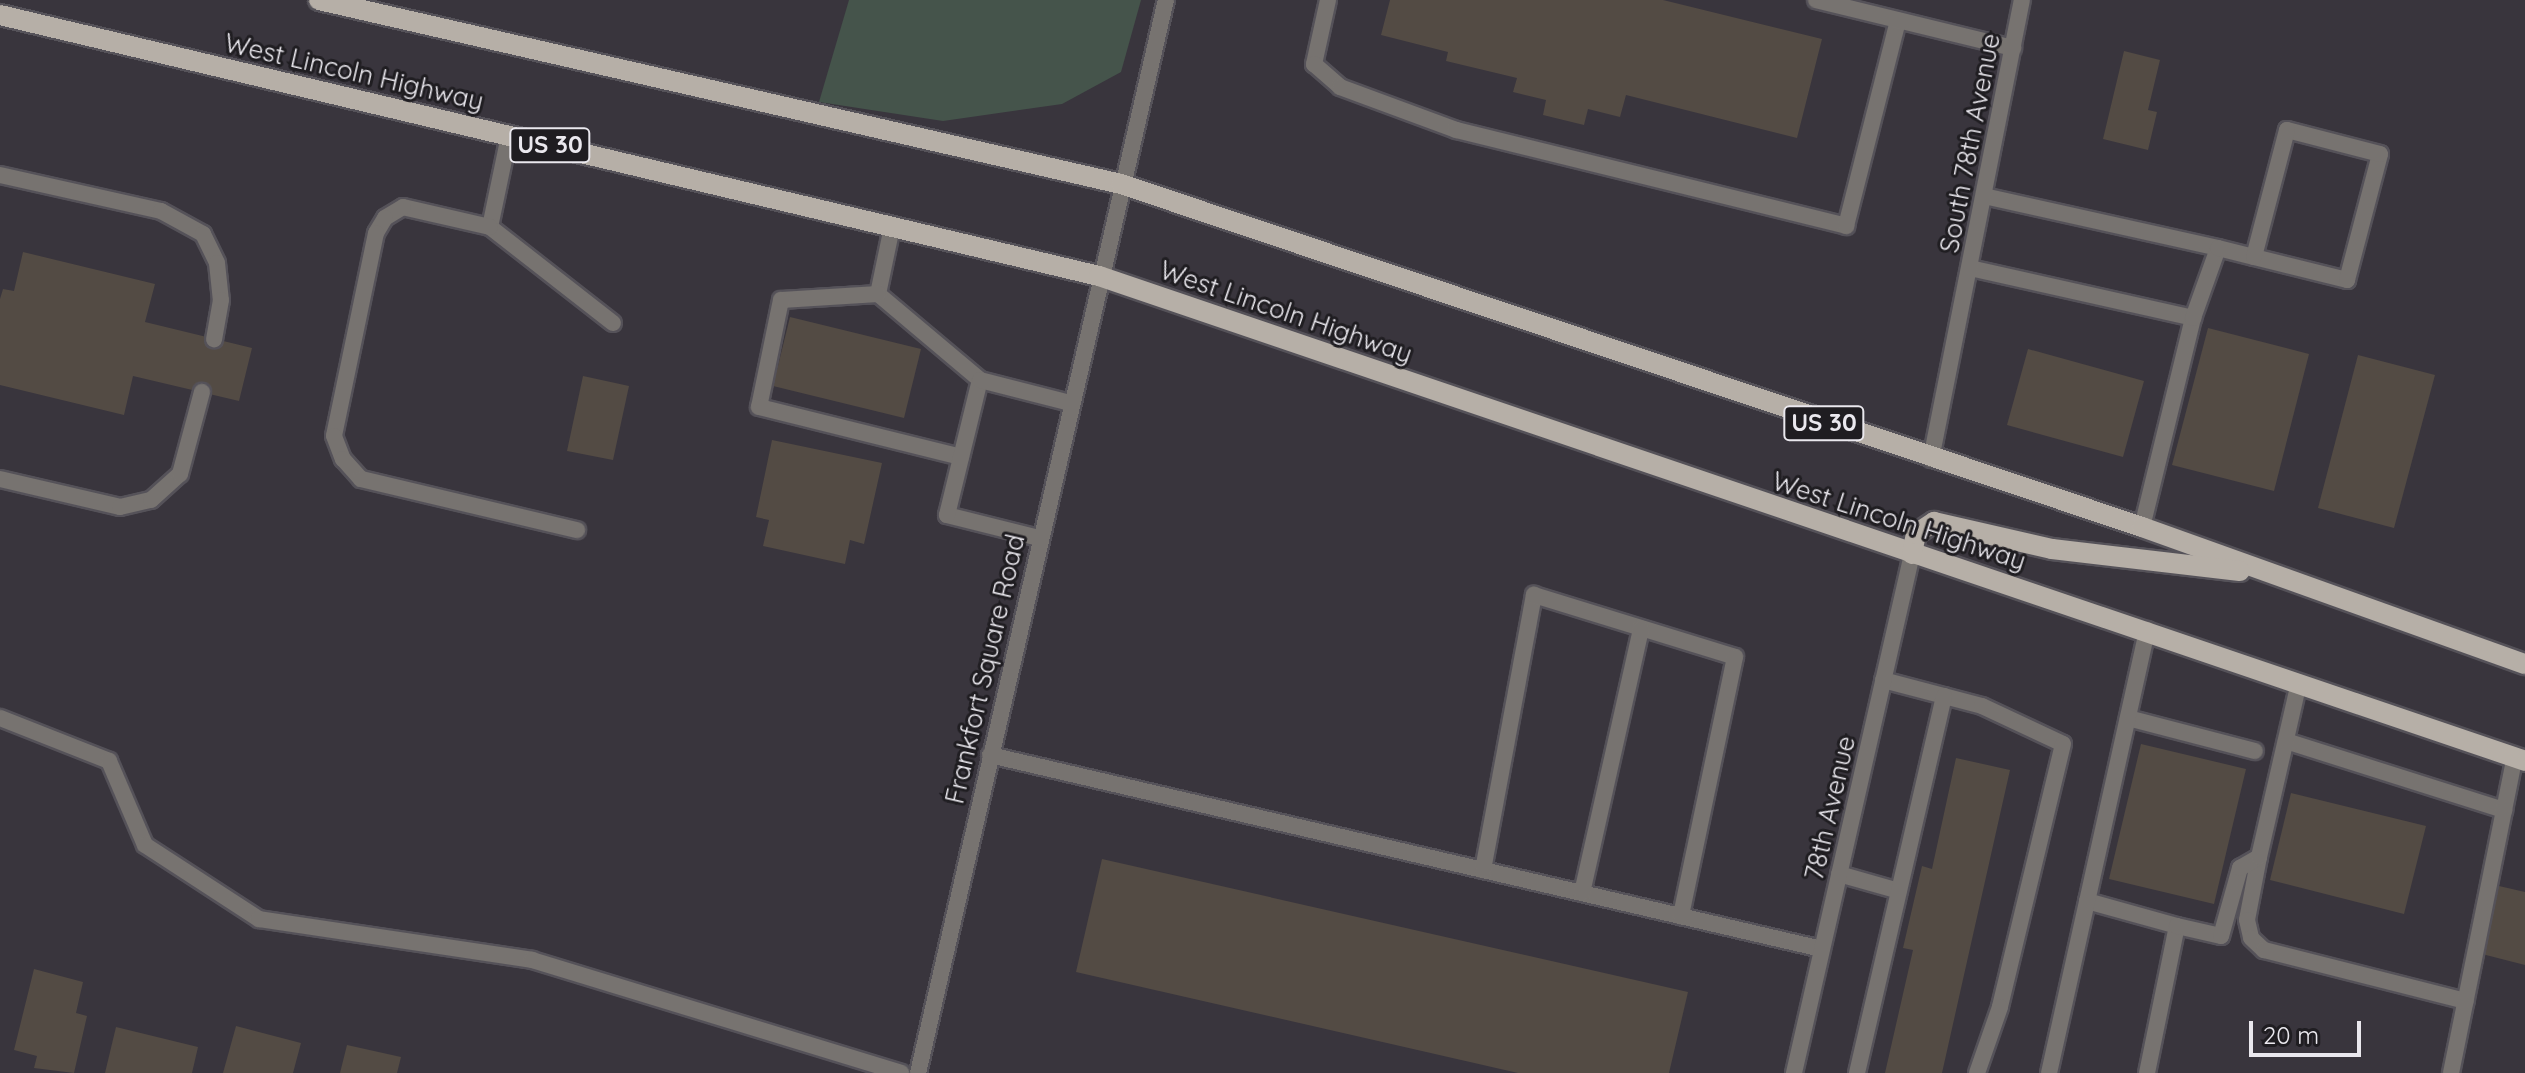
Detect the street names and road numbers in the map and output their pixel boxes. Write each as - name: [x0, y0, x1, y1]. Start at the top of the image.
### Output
- street label: West Lincoln Highway: [222, 27, 486, 117]
- street label: South 78th Avenue: [1933, 31, 2007, 255]
- road number: US 30: [508, 125, 592, 165]
- street label: West Lincoln Highway: [1156, 254, 1416, 370]
- road number: US 30: [1782, 403, 1866, 443]
- street label: West Lincoln Highway: [1768, 465, 2030, 577]
- street label: Frankfort Square Road: [939, 531, 1031, 807]
- street label: 78th Avenue: [1798, 733, 1862, 883]

